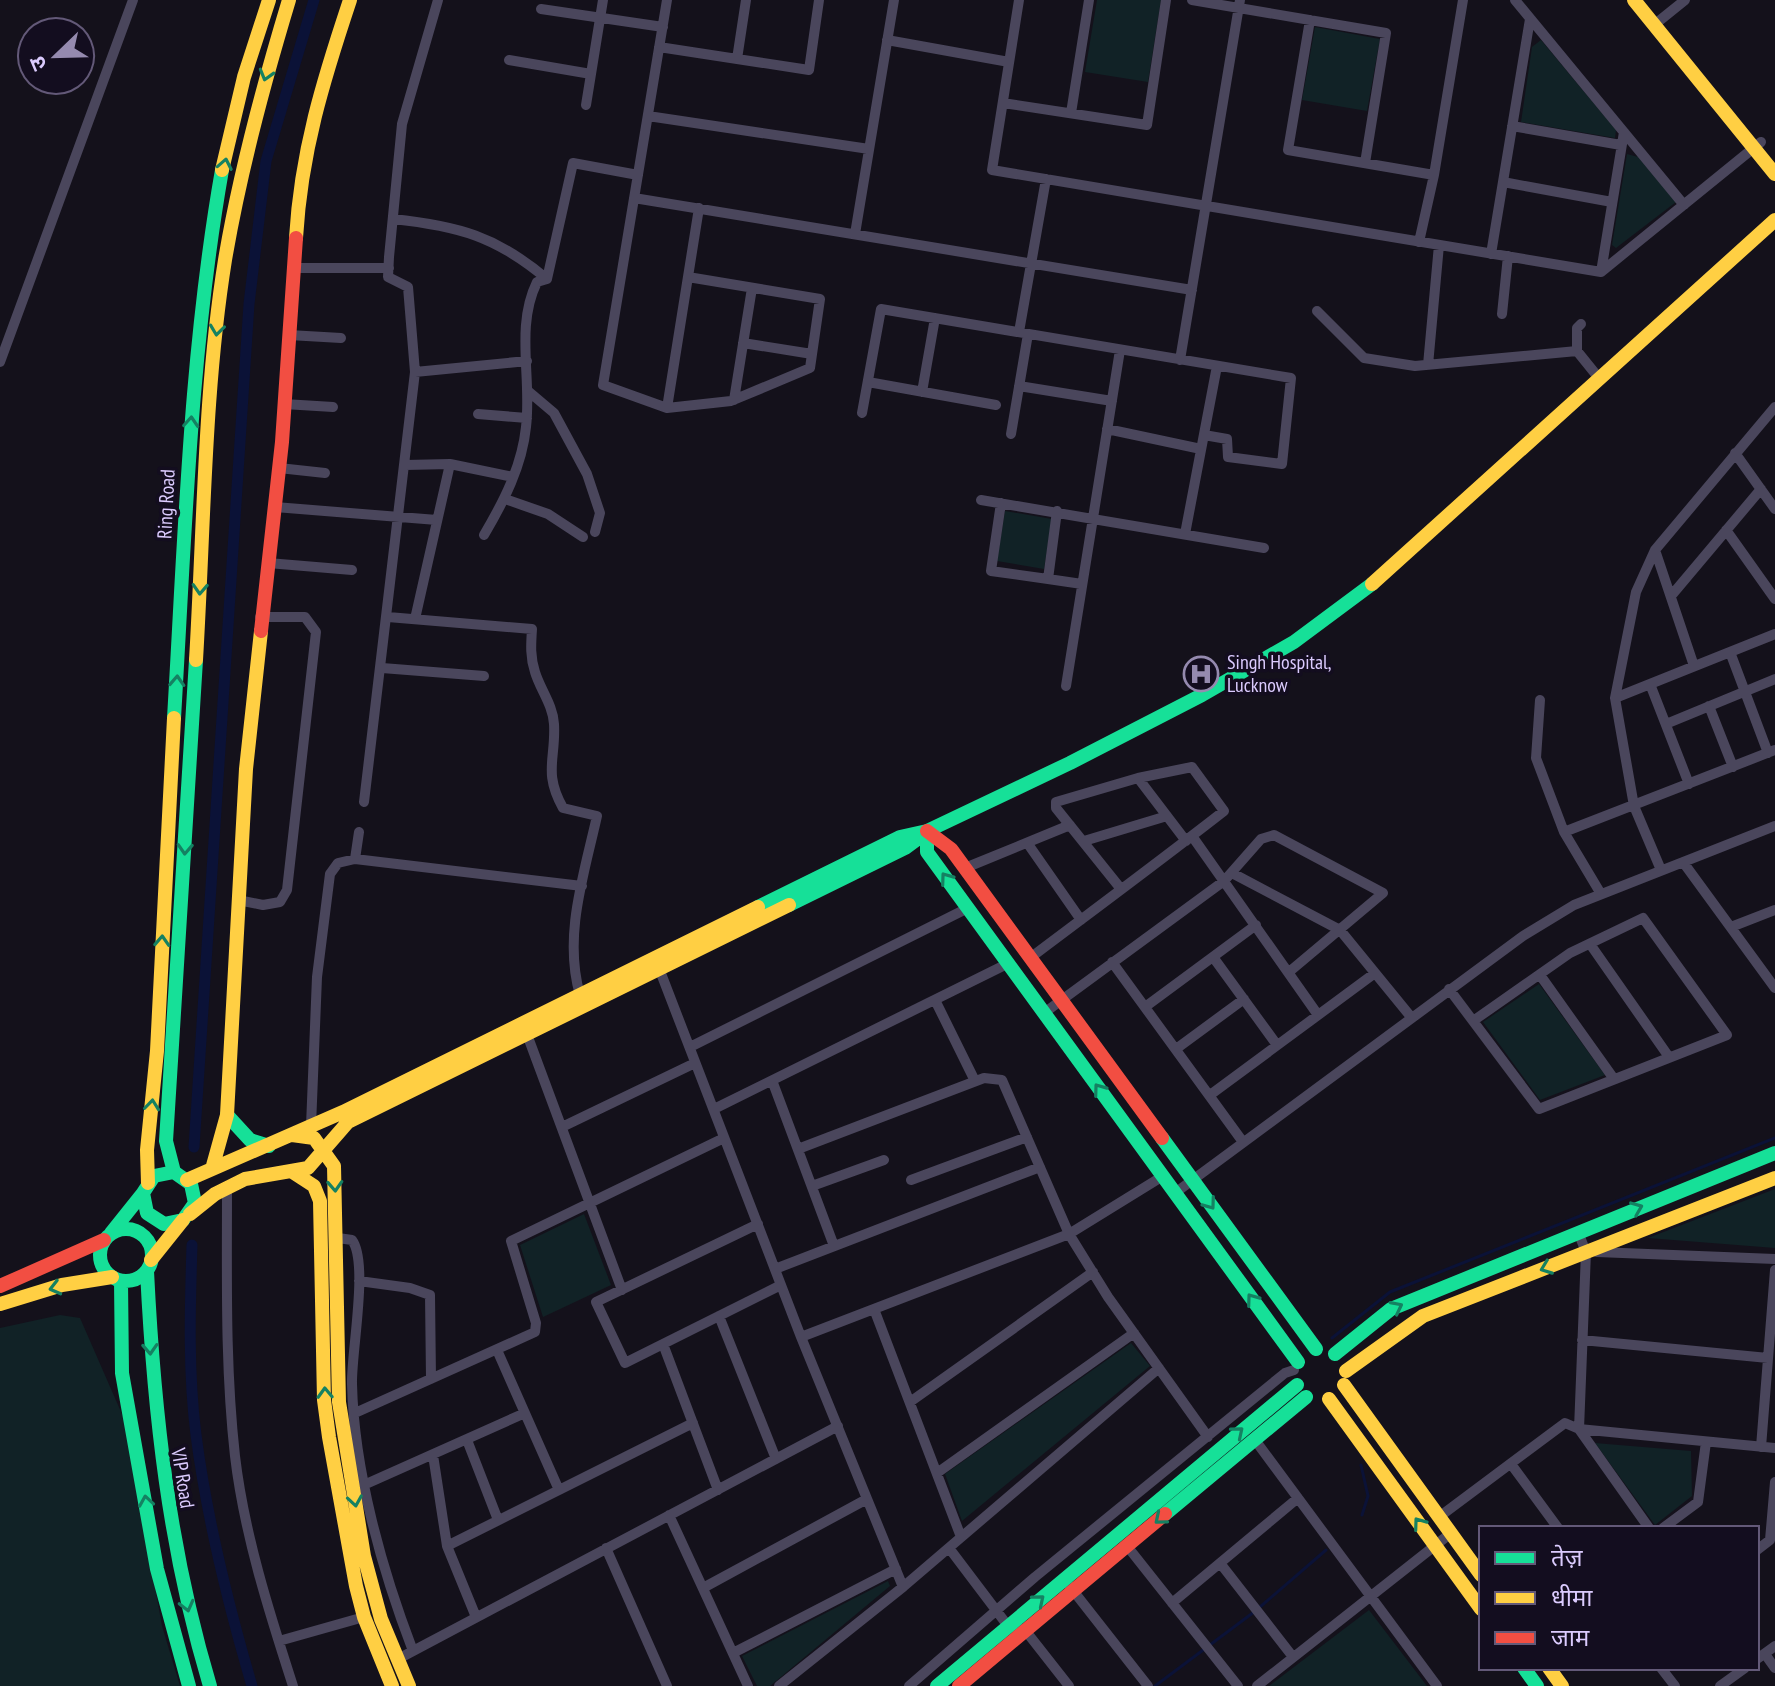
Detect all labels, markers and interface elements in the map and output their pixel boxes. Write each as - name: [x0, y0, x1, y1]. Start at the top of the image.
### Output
- north arrow: [16, 16, 96, 96]
- text: उ: [22, 51, 53, 75]
- one-way arrow: [259, 67, 276, 81]
- one-way arrow: [216, 157, 233, 171]
- one-way arrow: [209, 324, 226, 337]
- one-way arrow: [182, 415, 199, 428]
- street label: Ring Road: [151, 469, 181, 539]
- one-way arrow: [192, 583, 209, 596]
- place label: Singh Hospital, Lucknow: [1227, 649, 1331, 698]
- hospital icon: Singh Hospital, Lucknow: [1182, 655, 1220, 693]
- one-way arrow: [168, 674, 185, 687]
- one-way arrow: [177, 843, 194, 856]
- one-way arrow: [941, 873, 956, 887]
- one-way arrow: [153, 934, 170, 947]
- one-way arrow: [1094, 1083, 1109, 1097]
- one-way arrow: [143, 1098, 160, 1111]
- one-way arrow: [326, 1180, 343, 1193]
- one-way arrow: [1201, 1196, 1215, 1210]
- one-way arrow: [1629, 1201, 1643, 1218]
- one-way arrow: [1540, 1258, 1554, 1275]
- one-way arrow: [49, 1278, 62, 1295]
- one-way arrow: [1247, 1293, 1262, 1308]
- one-way arrow: [1388, 1301, 1403, 1317]
- one-way arrow: [141, 1343, 158, 1356]
- one-way arrow: [316, 1386, 333, 1399]
- one-way arrow: [1229, 1427, 1243, 1442]
- street label: VIP Road: [165, 1445, 201, 1510]
- one-way arrow: [138, 1494, 155, 1508]
- one-way arrow: [346, 1494, 363, 1508]
- one-way arrow: [1155, 1509, 1169, 1524]
- one-way arrow: [1414, 1517, 1428, 1532]
- legend: [1479, 1526, 1759, 1670]
- text: तेज़: [1551, 1542, 1584, 1573]
- text: धीमा: [1551, 1582, 1593, 1613]
- one-way arrow: [1030, 1595, 1044, 1610]
- one-way arrow: [178, 1598, 195, 1612]
- text: जाम: [1551, 1622, 1590, 1653]

